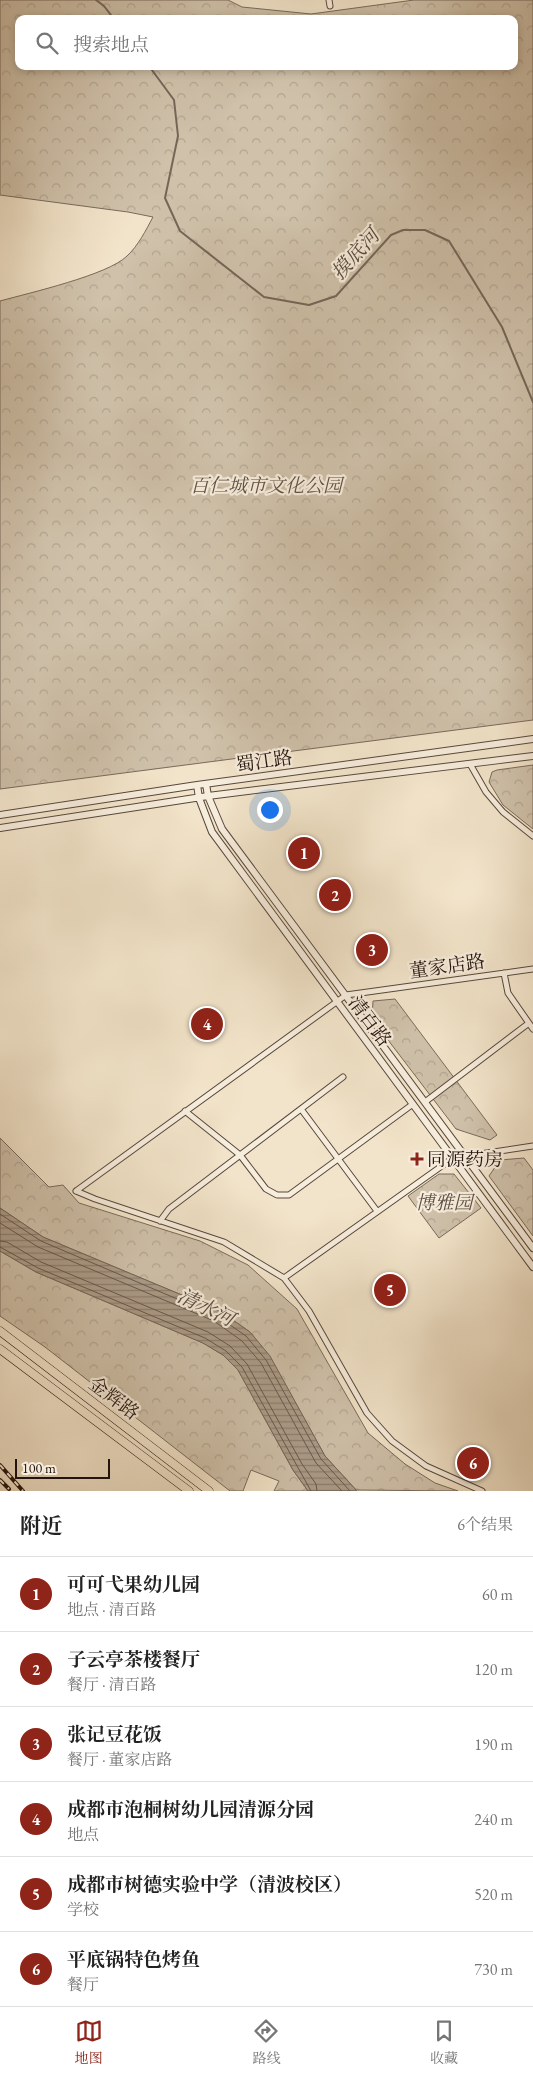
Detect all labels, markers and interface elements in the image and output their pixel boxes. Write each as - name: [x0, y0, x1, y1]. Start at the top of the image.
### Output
- search box: [15, 15, 518, 70]
- icon: search: [33, 29, 61, 57]
- text: 搜索地点: [73, 32, 149, 57]
- water label: 摸底河: [325, 221, 387, 285]
- park label: 百仁城市文化公园: [190, 473, 345, 498]
- street label: 蜀江路: [234, 745, 294, 777]
- your location: [257, 797, 283, 823]
- pin: 1: [288, 834, 320, 872]
- pin: 2: [319, 876, 351, 914]
- pin: 3: [356, 931, 388, 969]
- street label: 董家店路: [408, 948, 486, 984]
- street label: 清百路: [343, 991, 397, 1051]
- pin: 4: [191, 1005, 223, 1043]
- place label: 同源药房: [427, 1147, 503, 1172]
- marker: 同源药房: [411, 1153, 423, 1165]
- park label: 博雅园: [415, 1190, 475, 1215]
- pin: 5: [374, 1271, 406, 1309]
- water label: 清水河: [173, 1282, 241, 1333]
- street label: 金辉路: [84, 1371, 144, 1425]
- pin: 6: [457, 1444, 489, 1482]
- scale bar: [15, 1456, 110, 1479]
- text: 100 m: [22, 1459, 56, 1477]
- text: 附近: [20, 1512, 62, 1539]
- text: 6个结果: [457, 1514, 513, 1535]
- text: 可可弋果幼儿园: [67, 1572, 200, 1597]
- text: 1: [32, 1584, 40, 1605]
- text: 60 m: [482, 1584, 513, 1605]
- text: 地点 · 清百路: [67, 1599, 157, 1620]
- text: 子云亭茶楼餐厅: [67, 1647, 200, 1672]
- text: 2: [32, 1659, 40, 1680]
- text: 120 m: [474, 1659, 513, 1680]
- text: 餐厅 · 清百路: [67, 1674, 157, 1695]
- text: 张记豆花饭: [67, 1722, 162, 1747]
- text: 3: [32, 1734, 40, 1755]
- text: 190 m: [474, 1734, 513, 1755]
- text: 餐厅 · 董家店路: [67, 1749, 173, 1770]
- text: 成都市泡桐树幼儿园清源分园: [67, 1797, 314, 1822]
- text: 4: [32, 1809, 40, 1830]
- text: 240 m: [474, 1809, 513, 1830]
- text: 地点: [67, 1824, 99, 1845]
- text: 成都市树德实验中学（清波校区）: [67, 1872, 352, 1897]
- text: 5: [32, 1884, 40, 1905]
- text: 520 m: [474, 1884, 513, 1905]
- text: 学校: [67, 1899, 99, 1920]
- text: 平底锅特色烤鱼: [67, 1947, 200, 1972]
- text: 6: [32, 1959, 40, 1980]
- text: 730 m: [474, 1959, 513, 1980]
- text: 餐厅: [67, 1974, 99, 1995]
- tab: 地图: [75, 2017, 103, 2067]
- tab: 路线: [252, 2017, 280, 2067]
- tab: 收藏: [430, 2017, 458, 2067]

